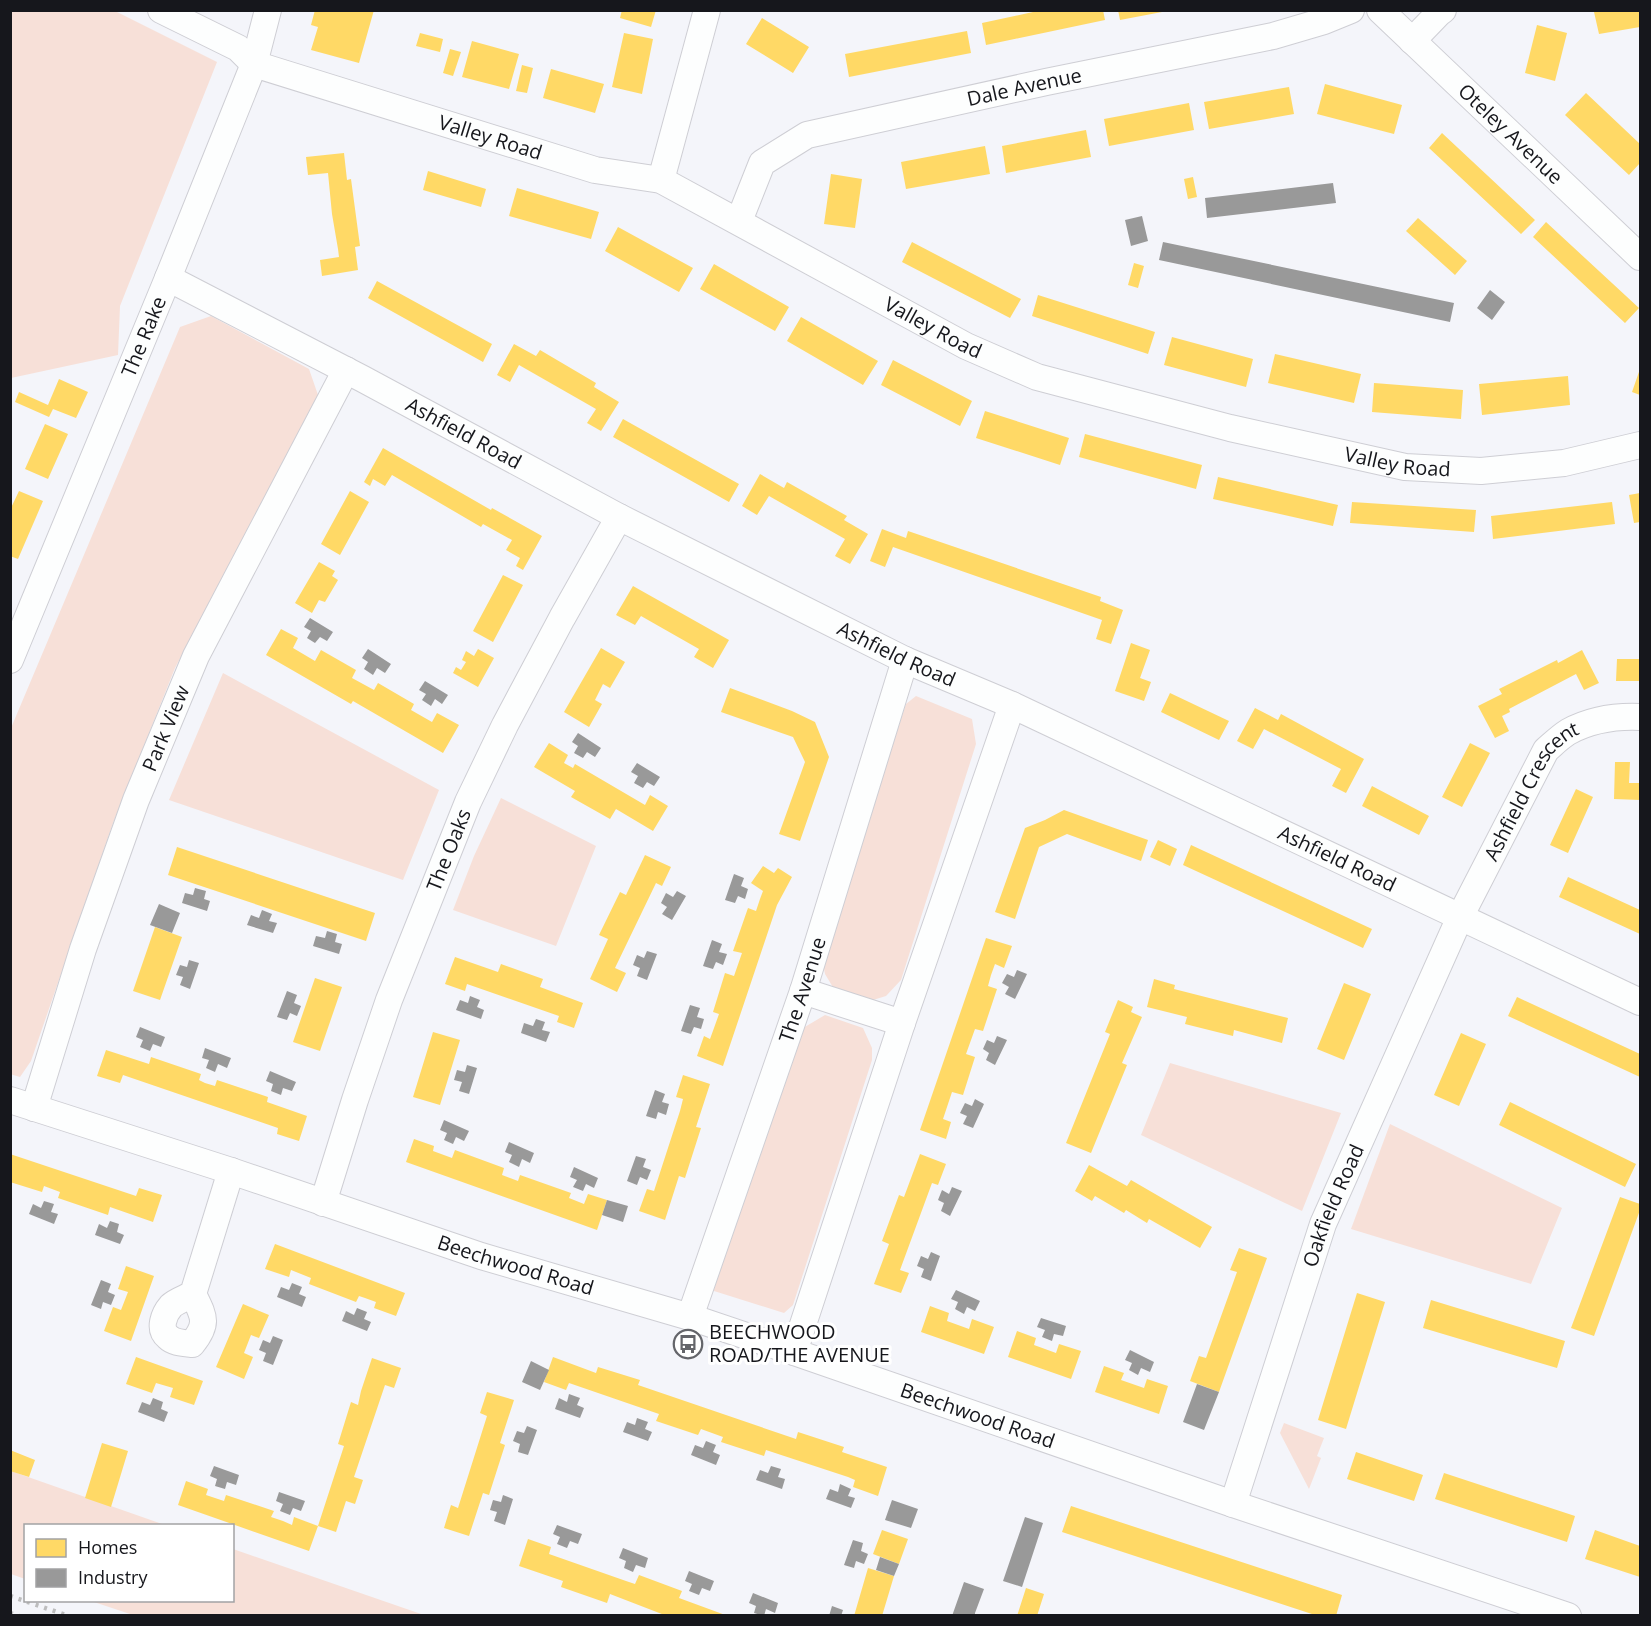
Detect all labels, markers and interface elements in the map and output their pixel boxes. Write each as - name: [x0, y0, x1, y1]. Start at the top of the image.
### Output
- street label: Dale Avenue: [964, 61, 1084, 112]
- street label: Oteley Avenue: [1453, 77, 1569, 190]
- street label: Valley Road: [435, 108, 546, 166]
- street label: Valley Road: [880, 290, 986, 364]
- street label: The Rake: [115, 292, 172, 381]
- street label: Ashfield Road: [401, 391, 527, 475]
- street label: Valley Road: [1342, 440, 1451, 482]
- street label: Ashfield Road: [833, 614, 960, 693]
- street label: Park View: [135, 681, 195, 775]
- street label: Ashfield Crescent: [1477, 715, 1583, 865]
- street label: The Oaks: [420, 805, 477, 895]
- street label: Ashfield Road: [1274, 819, 1401, 898]
- street label: The Avenue: [772, 934, 832, 1046]
- street label: Oakfield Road: [1296, 1140, 1370, 1270]
- street label: Beechwood Road: [434, 1228, 597, 1301]
- place label: BEECHWOOD ROAD/THE AVENUE: [709, 1318, 890, 1368]
- bus stop icon: BEECHWOOD ROAD/THE AVENUE: [672, 1328, 704, 1360]
- street label: Beechwood Road: [897, 1376, 1059, 1454]
- legend: [24, 1524, 234, 1602]
- text: Homes: [78, 1535, 137, 1559]
- text: Industry: [78, 1565, 148, 1589]

